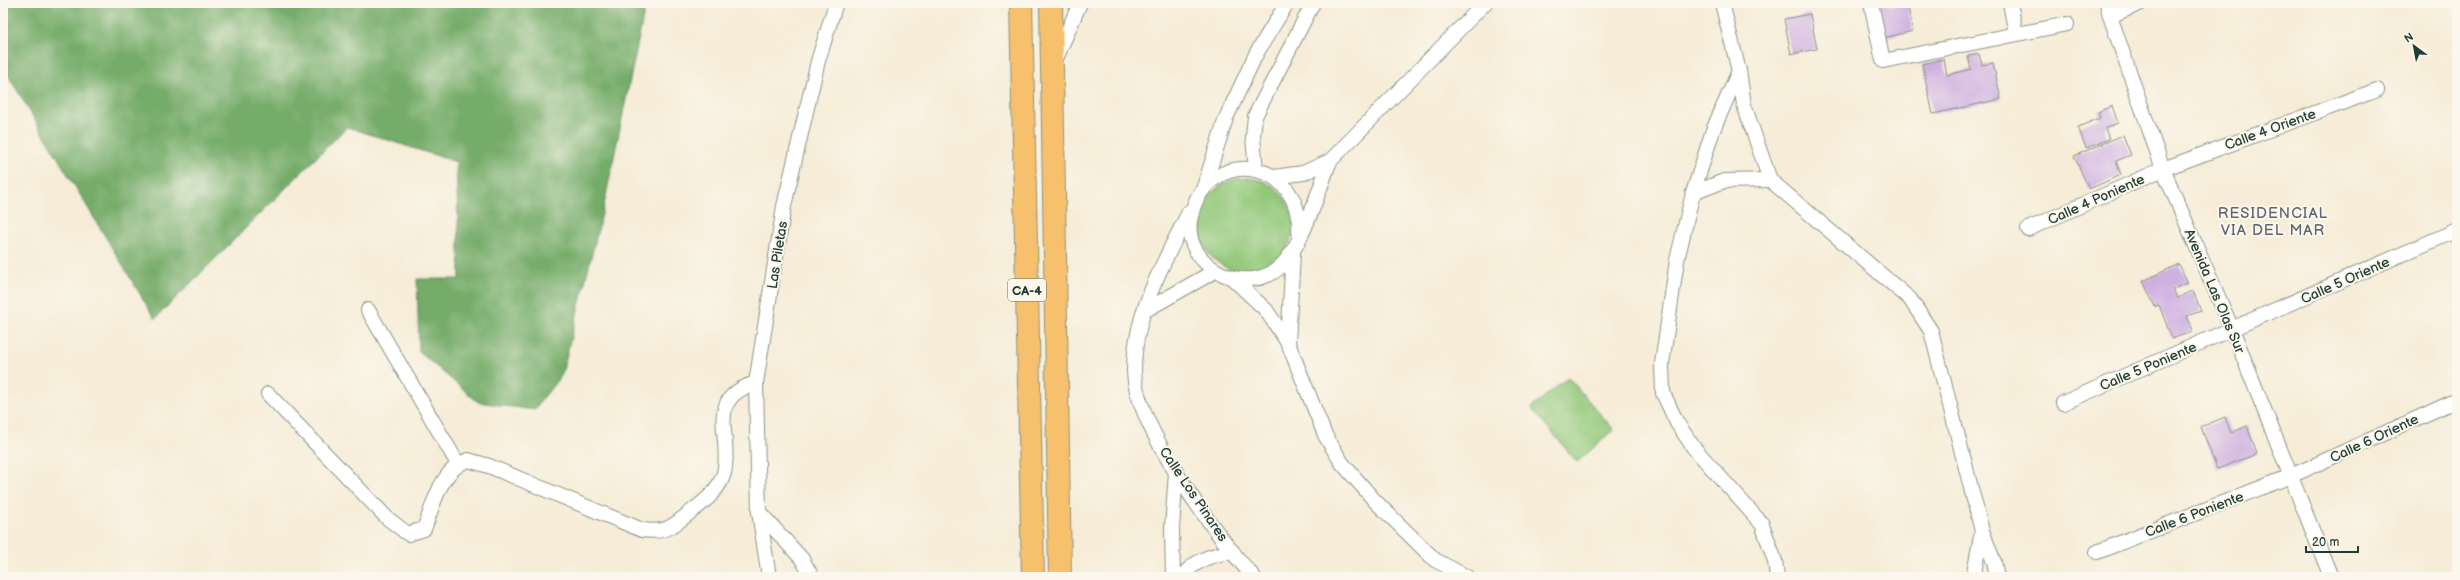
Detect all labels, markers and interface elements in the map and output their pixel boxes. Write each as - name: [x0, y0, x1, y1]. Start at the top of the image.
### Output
- north arrow: [2394, 26, 2434, 66]
- text: N: [2402, 30, 2416, 46]
- street label: Calle 4 Oriente: [2222, 105, 2318, 154]
- street label: Calle 4 Poniente: [2045, 171, 2147, 228]
- district label: RESIDENCIAL VIA DEL MAR: [2218, 204, 2328, 240]
- street label: Las Piletas: [764, 220, 791, 290]
- street label: Avenida Las Olas Sur: [2181, 226, 2249, 357]
- street label: Calle 5 Oriente: [2298, 253, 2392, 308]
- road number: CA-4: [1008, 279, 1046, 301]
- street label: Calle 5 Poniente: [2097, 338, 2199, 395]
- street label: Calle 6 Oriente: [2327, 411, 2421, 466]
- street label: Calle Los Pinares: [1156, 444, 1232, 545]
- street label: Calle 6 Poniente: [2142, 488, 2246, 541]
- scale bar: [2306, 528, 2358, 554]
- text: 20 m: [2312, 535, 2339, 550]

